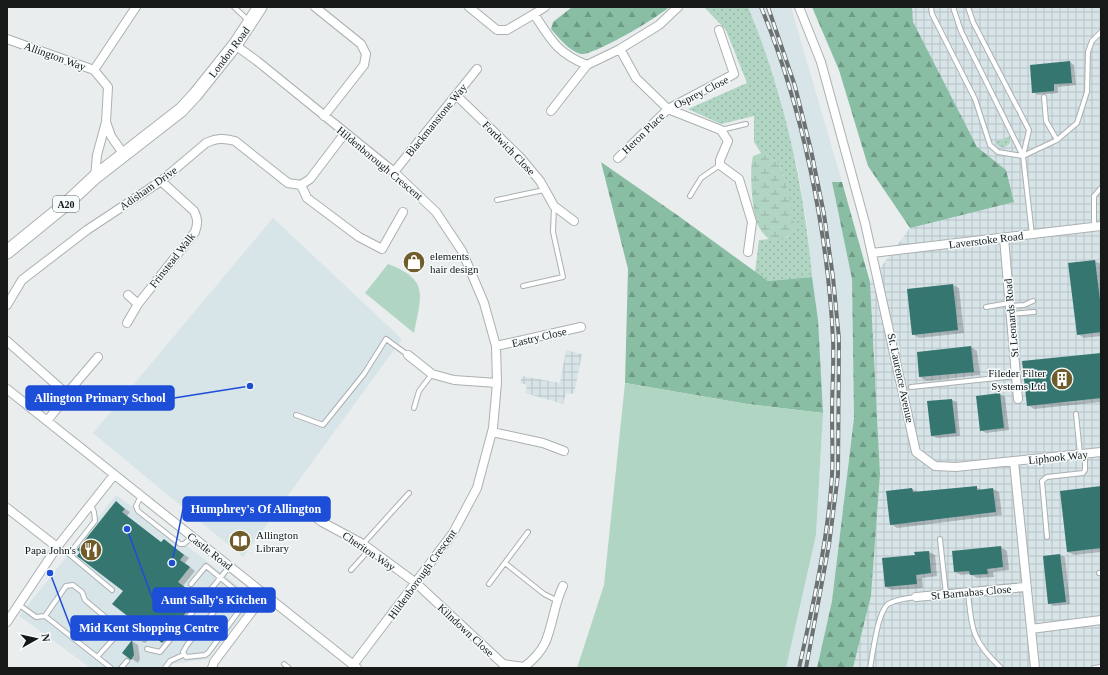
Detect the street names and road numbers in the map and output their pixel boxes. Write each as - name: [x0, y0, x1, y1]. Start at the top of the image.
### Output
- street label: London Road: [206, 24, 252, 80]
- street label: Allington Way: [23, 39, 88, 73]
- street label: Osprey Close: [672, 73, 730, 111]
- street label: Blackmanstone Way: [403, 81, 469, 159]
- street label: Heron Place: [619, 110, 667, 156]
- street label: Fordwich Close: [480, 119, 538, 177]
- street label: Hildenborough Crescent: [335, 124, 425, 202]
- street label: Adisham Drive: [117, 164, 179, 212]
- road number: A20: [53, 196, 79, 212]
- street label: Laverstoke Road: [948, 229, 1024, 251]
- street label: Frinstead Walk: [147, 230, 197, 290]
- street label: St Leonards Road: [1002, 278, 1020, 358]
- street label: Eastry Close: [510, 325, 568, 349]
- street label: St. Laurence Avenue: [886, 332, 916, 424]
- street label: Liphook Way: [1028, 448, 1089, 466]
- street label: Hildenborough Crescent: [385, 527, 459, 621]
- street label: Cheriton Way: [340, 529, 398, 573]
- street label: Castle Road: [185, 530, 235, 572]
- street label: St Barnabas Close: [930, 582, 1012, 601]
- street label: Kilndown Close: [436, 601, 496, 659]

